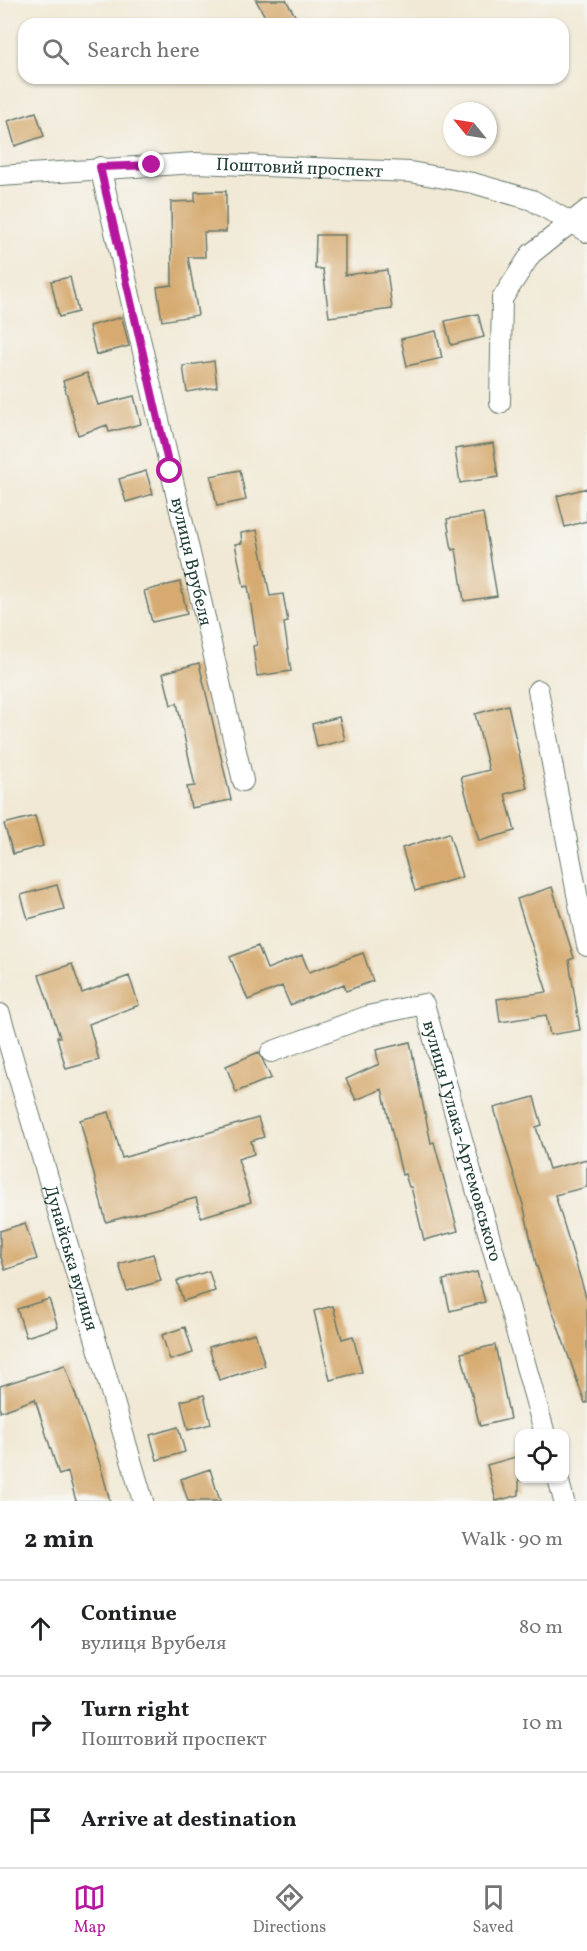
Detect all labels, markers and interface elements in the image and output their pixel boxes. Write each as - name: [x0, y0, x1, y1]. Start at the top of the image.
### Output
- search box: [18, 18, 569, 84]
- icon: search: [39, 35, 72, 68]
- text: Search here: [87, 36, 200, 67]
- north arrow: [443, 102, 497, 156]
- route end: [138, 151, 164, 177]
- street label: Поштовий проспект: [215, 153, 383, 185]
- route start: [156, 457, 182, 483]
- street label: вулиця Врубеля: [163, 495, 217, 628]
- street label: вулиця Гулака-Артемовського: [415, 1018, 507, 1265]
- street label: Дунайська вулиця: [37, 1182, 103, 1334]
- map controls: [515, 1429, 569, 1483]
- button: locate: [515, 1429, 569, 1483]
- text: 2 min: [24, 1522, 94, 1558]
- text: Walk · 90 m: [461, 1526, 563, 1554]
- text: Continue: [81, 1599, 177, 1630]
- icon: ahead: [24, 1612, 57, 1645]
- text: 80 m: [519, 1614, 563, 1642]
- text: вулиця Врубеля: [81, 1630, 226, 1658]
- text: Turn right: [81, 1695, 189, 1726]
- icon: right: [24, 1708, 57, 1741]
- text: 10 m: [522, 1710, 563, 1738]
- text: Поштовий проспект: [81, 1726, 267, 1754]
- icon: arrive: [24, 1804, 57, 1837]
- text: Arrive at destination: [81, 1805, 297, 1836]
- tab: Map: [73, 1881, 106, 1939]
- tab: Directions: [253, 1881, 326, 1939]
- tab: Saved: [473, 1881, 514, 1939]

